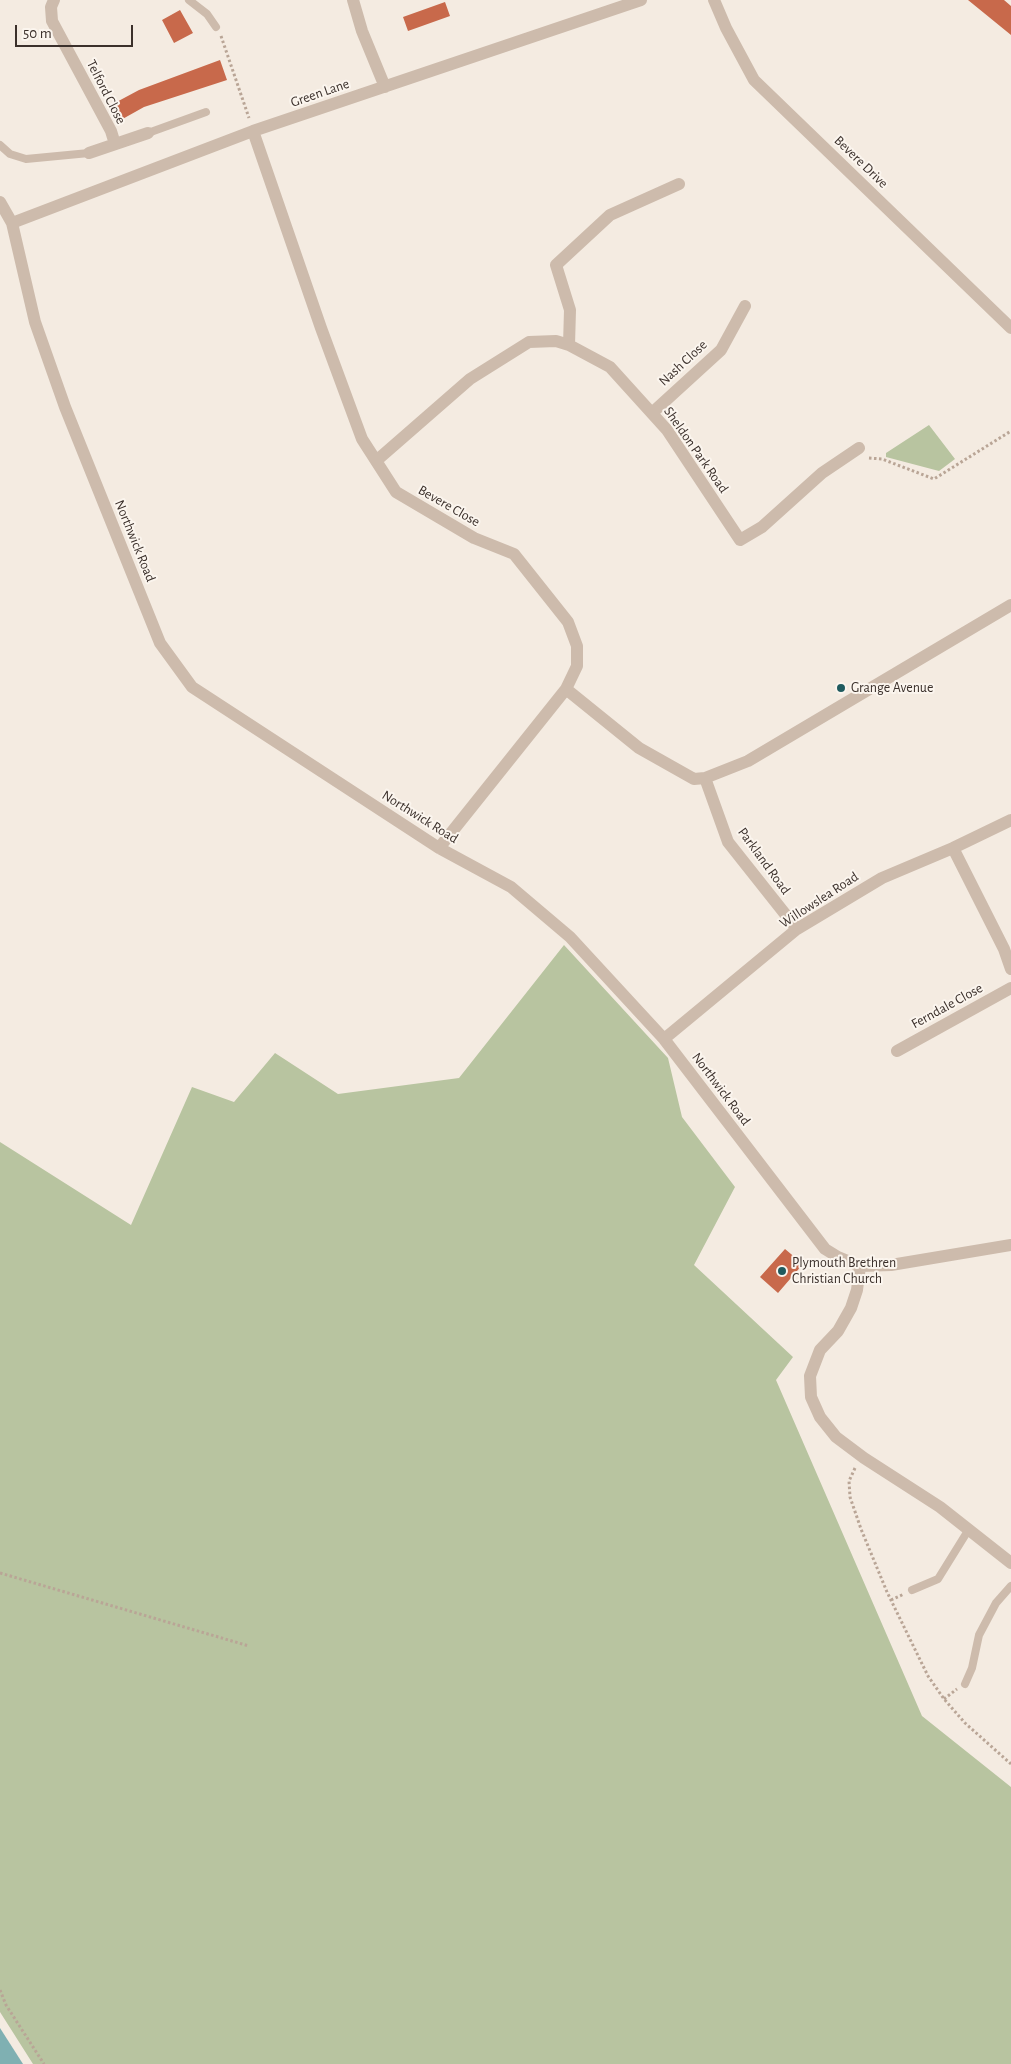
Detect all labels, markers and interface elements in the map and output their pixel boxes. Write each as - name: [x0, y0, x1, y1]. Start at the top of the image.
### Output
- scale bar: [18, 15, 135, 47]
- text: 50 m: [23, 26, 52, 41]
- street label: Telford Close: [83, 57, 129, 127]
- street label: Green Lane: [288, 75, 352, 111]
- street label: Bevere Drive: [831, 132, 891, 192]
- street label: Nash Close: [655, 336, 711, 390]
- street label: Sheldon Park Road: [660, 404, 732, 496]
- street label: Bevere Close: [415, 482, 483, 530]
- street label: Northwick Road: [111, 498, 159, 584]
- place label: Grange Avenue: [851, 680, 933, 696]
- marker: Grange Avenue: [835, 682, 847, 694]
- street label: Northwick Road: [379, 787, 461, 847]
- street label: Parkland Road: [734, 824, 794, 898]
- street label: Willowslea Road: [776, 868, 862, 932]
- street label: Ferndale Close: [908, 980, 986, 1032]
- street label: Northwick Road: [688, 1049, 754, 1129]
- place label: Plymouth Brethren Christian Church: [792, 1255, 896, 1288]
- marker: Plymouth Brethren Christian Church: [776, 1265, 788, 1277]

